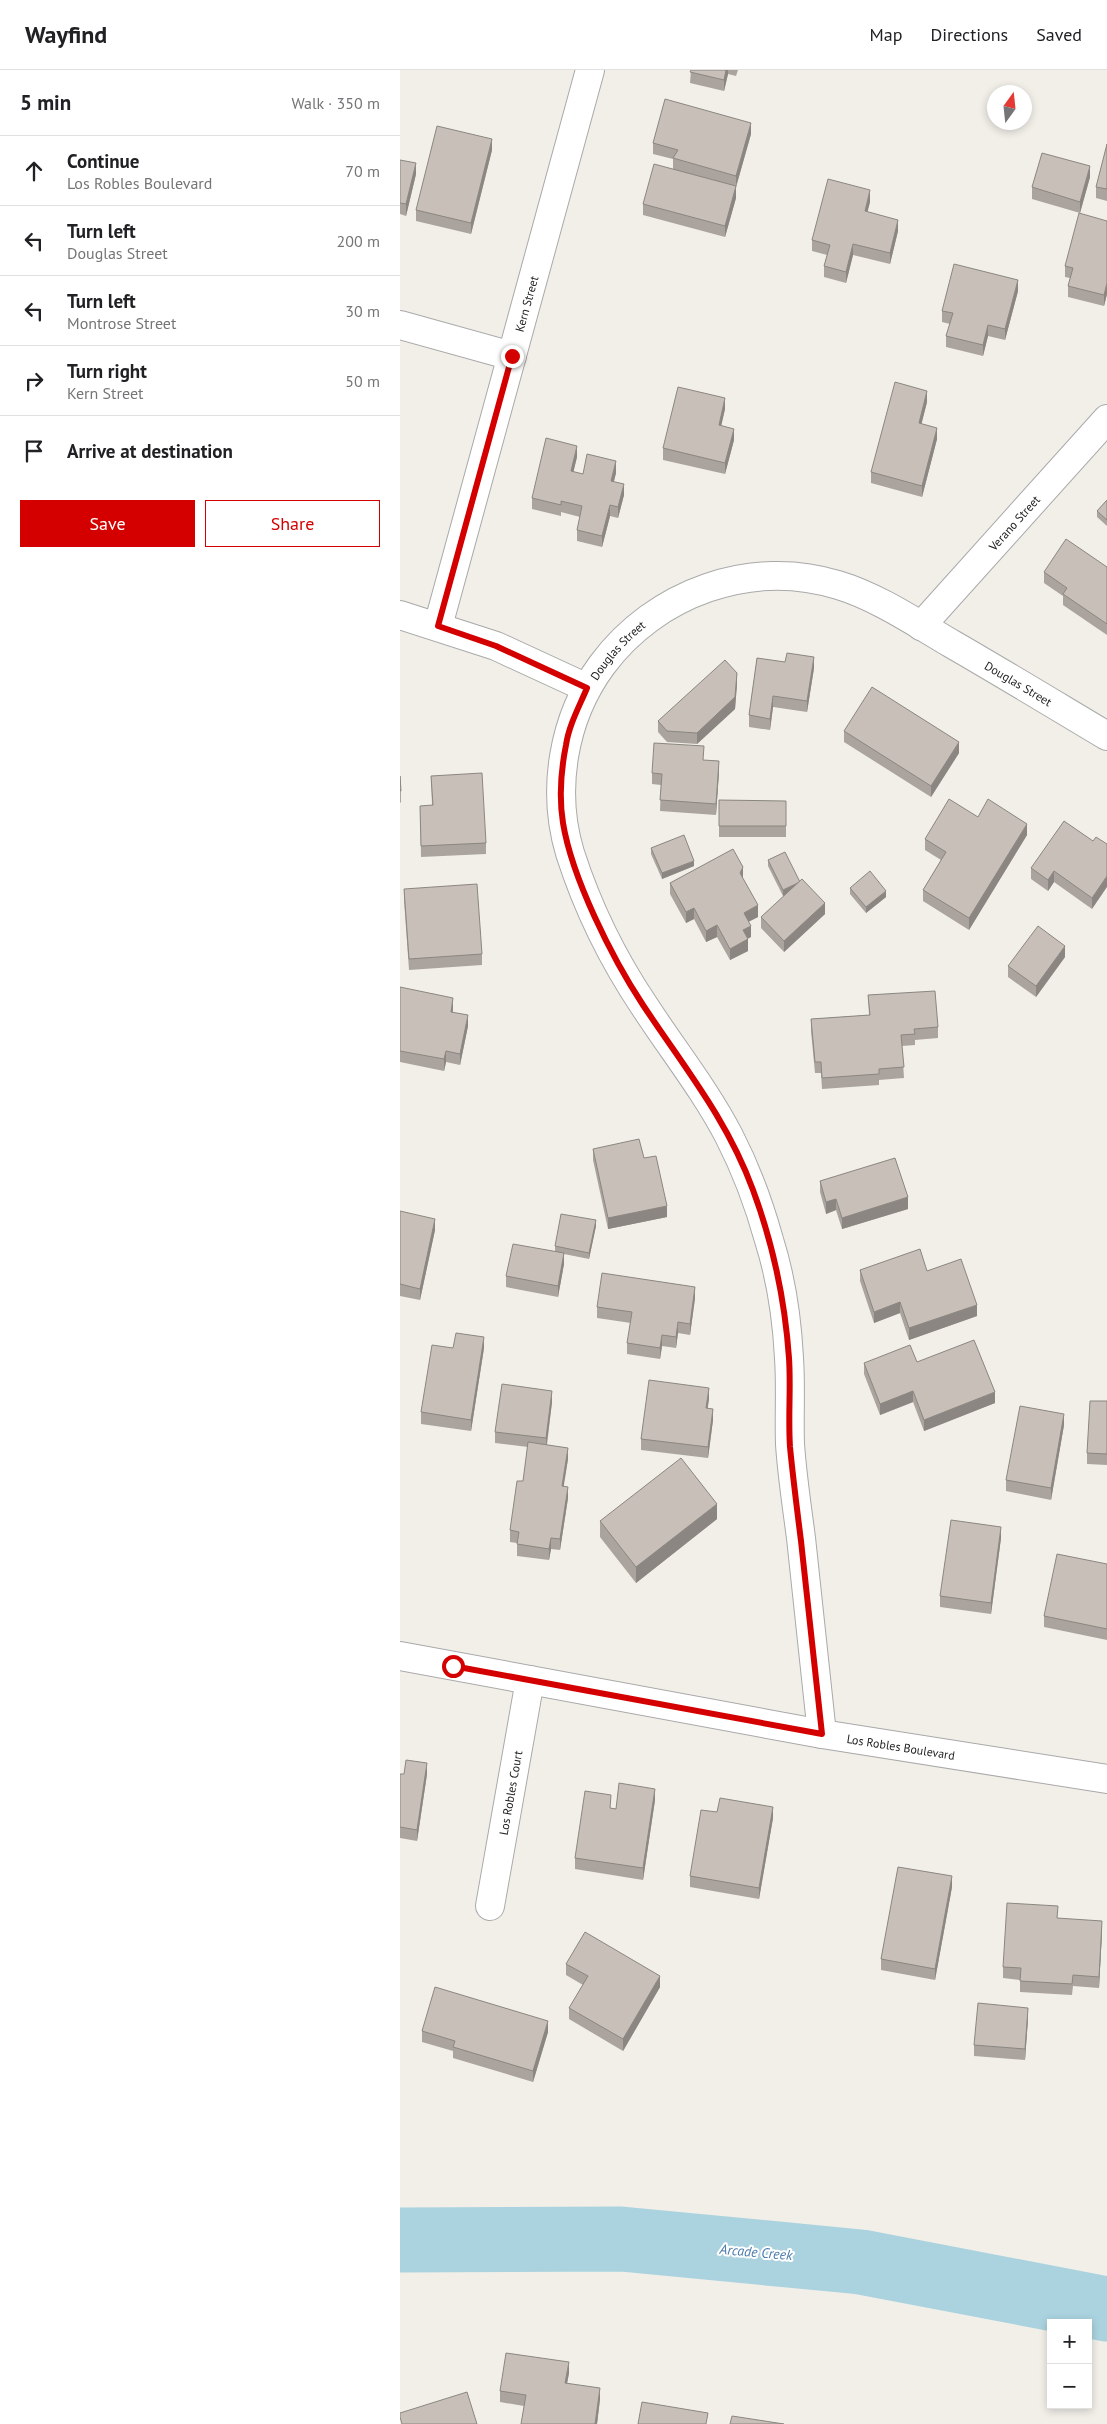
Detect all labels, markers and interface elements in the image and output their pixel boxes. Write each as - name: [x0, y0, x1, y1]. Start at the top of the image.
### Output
- text: Wayfind: [25, 19, 107, 50]
- text: Map: [870, 23, 902, 46]
- text: Directions: [930, 23, 1008, 46]
- text: Saved: [1036, 23, 1082, 46]
- north arrow: [987, 85, 1032, 130]
- text: 5 min: [20, 89, 71, 116]
- text: Walk · 350 m: [291, 93, 380, 113]
- text: Continue: [67, 149, 139, 173]
- icon: ahead: [20, 157, 48, 185]
- text: 70 m: [345, 161, 380, 181]
- text: Los Robles Boulevard: [67, 173, 212, 193]
- text: Turn left: [67, 219, 136, 243]
- icon: left: [20, 227, 48, 255]
- text: 200 m: [337, 231, 380, 251]
- text: Douglas Street: [67, 243, 168, 263]
- street label: Kern Street: [511, 274, 541, 334]
- text: Turn left: [67, 289, 136, 313]
- icon: left: [20, 297, 48, 325]
- text: 30 m: [345, 301, 380, 321]
- text: Montrose Street: [67, 313, 176, 333]
- route end: [501, 345, 524, 368]
- text: Turn right: [67, 359, 147, 383]
- icon: right: [20, 367, 48, 395]
- text: 50 m: [345, 371, 380, 391]
- text: Kern Street: [67, 383, 143, 403]
- icon: arrive: [20, 437, 48, 465]
- text: Arrive at destination: [67, 439, 233, 463]
- street label: Verano Street: [985, 492, 1043, 554]
- button: Save: [20, 500, 195, 547]
- button: Share: [205, 500, 380, 547]
- street label: Douglas Street: [586, 617, 648, 683]
- street label: Douglas Street: [982, 657, 1055, 709]
- route start: [442, 1655, 465, 1678]
- street label: Los Robles Boulevard: [846, 1731, 956, 1762]
- street label: Los Robles Court: [495, 1749, 525, 1836]
- water label: Arcade Creek: [718, 2240, 794, 2264]
- map controls: [1047, 2319, 1092, 2409]
- button: +: [1047, 2319, 1092, 2364]
- button: −: [1047, 2364, 1092, 2409]

